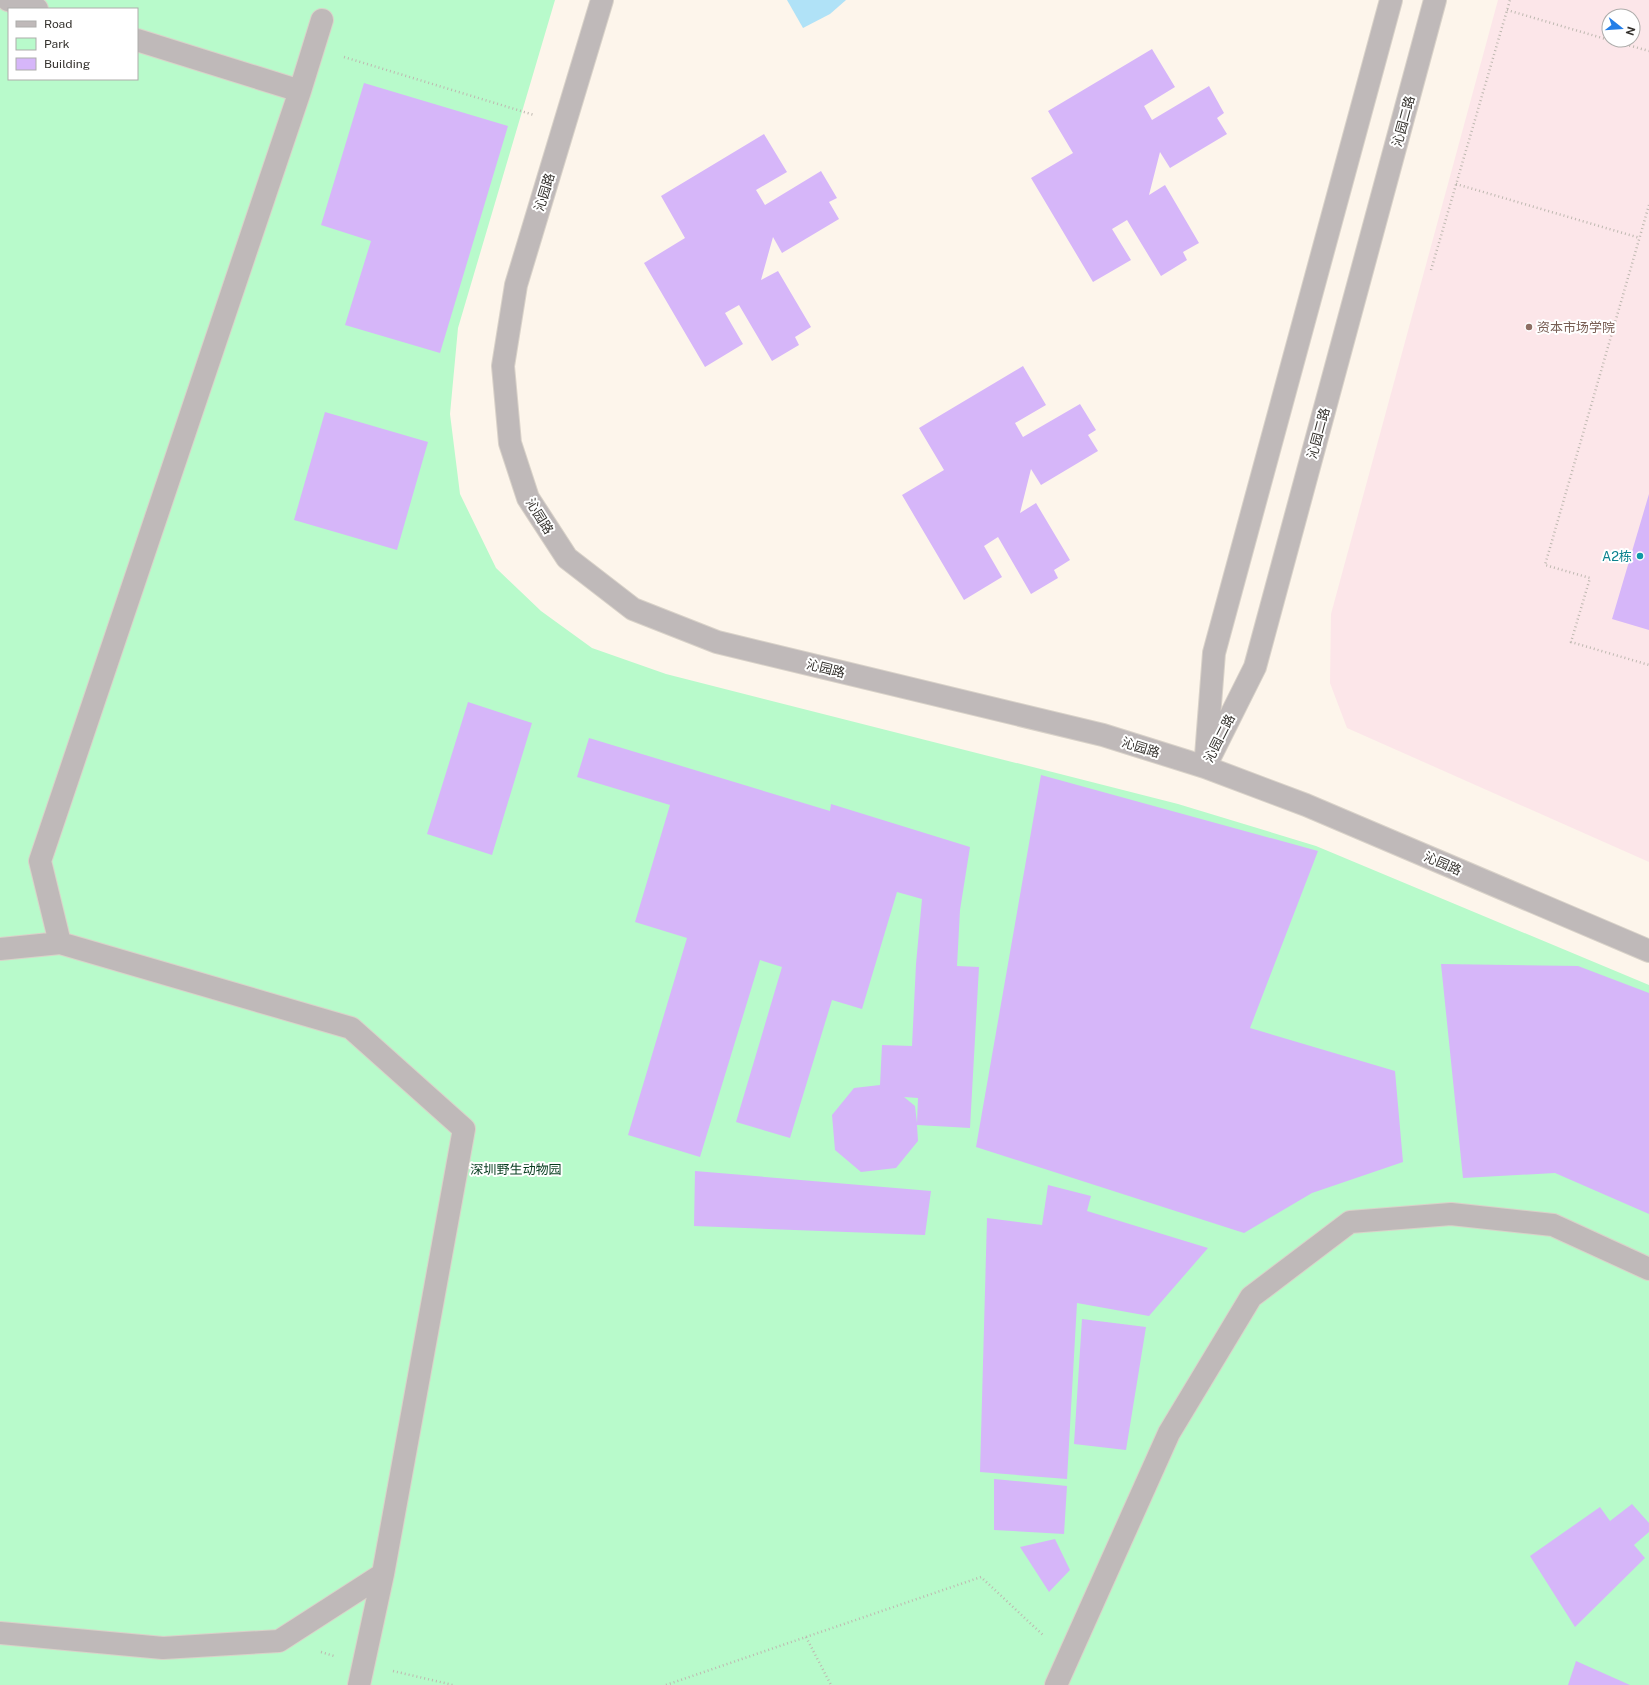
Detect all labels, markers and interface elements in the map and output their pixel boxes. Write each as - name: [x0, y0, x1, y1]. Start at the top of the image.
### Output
- legend: [8, 8, 138, 80]
- north arrow: [1601, 8, 1641, 48]
- text: Road: [44, 17, 72, 31]
- text: N: [1624, 25, 1638, 37]
- text: Park: [44, 37, 70, 51]
- text: Building: [44, 57, 90, 71]
- street label: 沁园二路: [1390, 94, 1417, 148]
- street label: 沁园路: [532, 171, 557, 213]
- place label: 资本市场学院: [1537, 320, 1615, 335]
- marker: 资本市场学院: [1524, 322, 1534, 332]
- street label: 沁园二路: [1305, 406, 1332, 460]
- street label: 沁园路: [523, 496, 556, 537]
- place label: A2栋: [1602, 549, 1632, 564]
- marker: A2栋: [1635, 551, 1645, 561]
- street label: 沁园路: [805, 656, 847, 680]
- street label: 沁园二路: [1201, 712, 1238, 765]
- street label: 沁园路: [1120, 735, 1162, 760]
- street label: 沁园路: [1422, 849, 1464, 878]
- park label: 深圳野生动物园: [470, 1162, 562, 1177]

